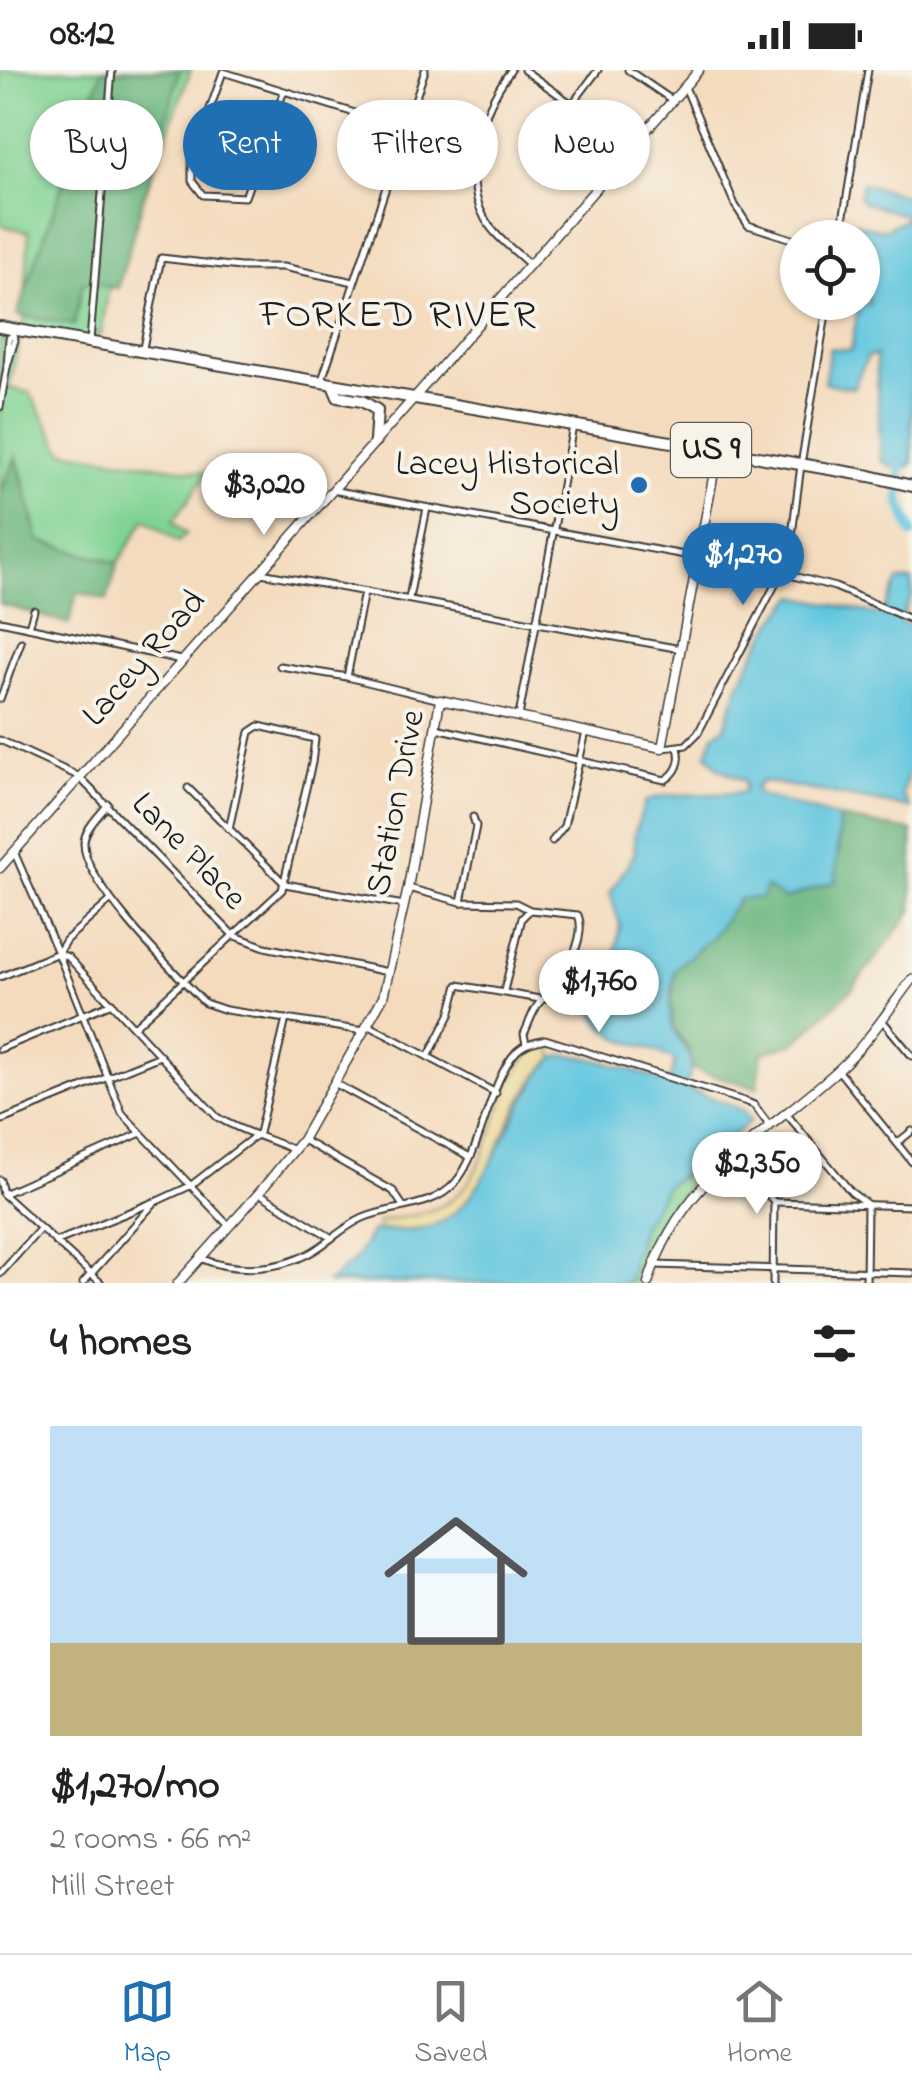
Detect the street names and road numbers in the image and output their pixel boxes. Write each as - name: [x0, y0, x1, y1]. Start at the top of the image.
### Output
- road number: US 9: [671, 423, 751, 477]
- street label: Lacey Road: [71, 579, 219, 739]
- street label: Station Drive: [354, 705, 440, 900]
- street label: Lane Place: [118, 781, 258, 923]

